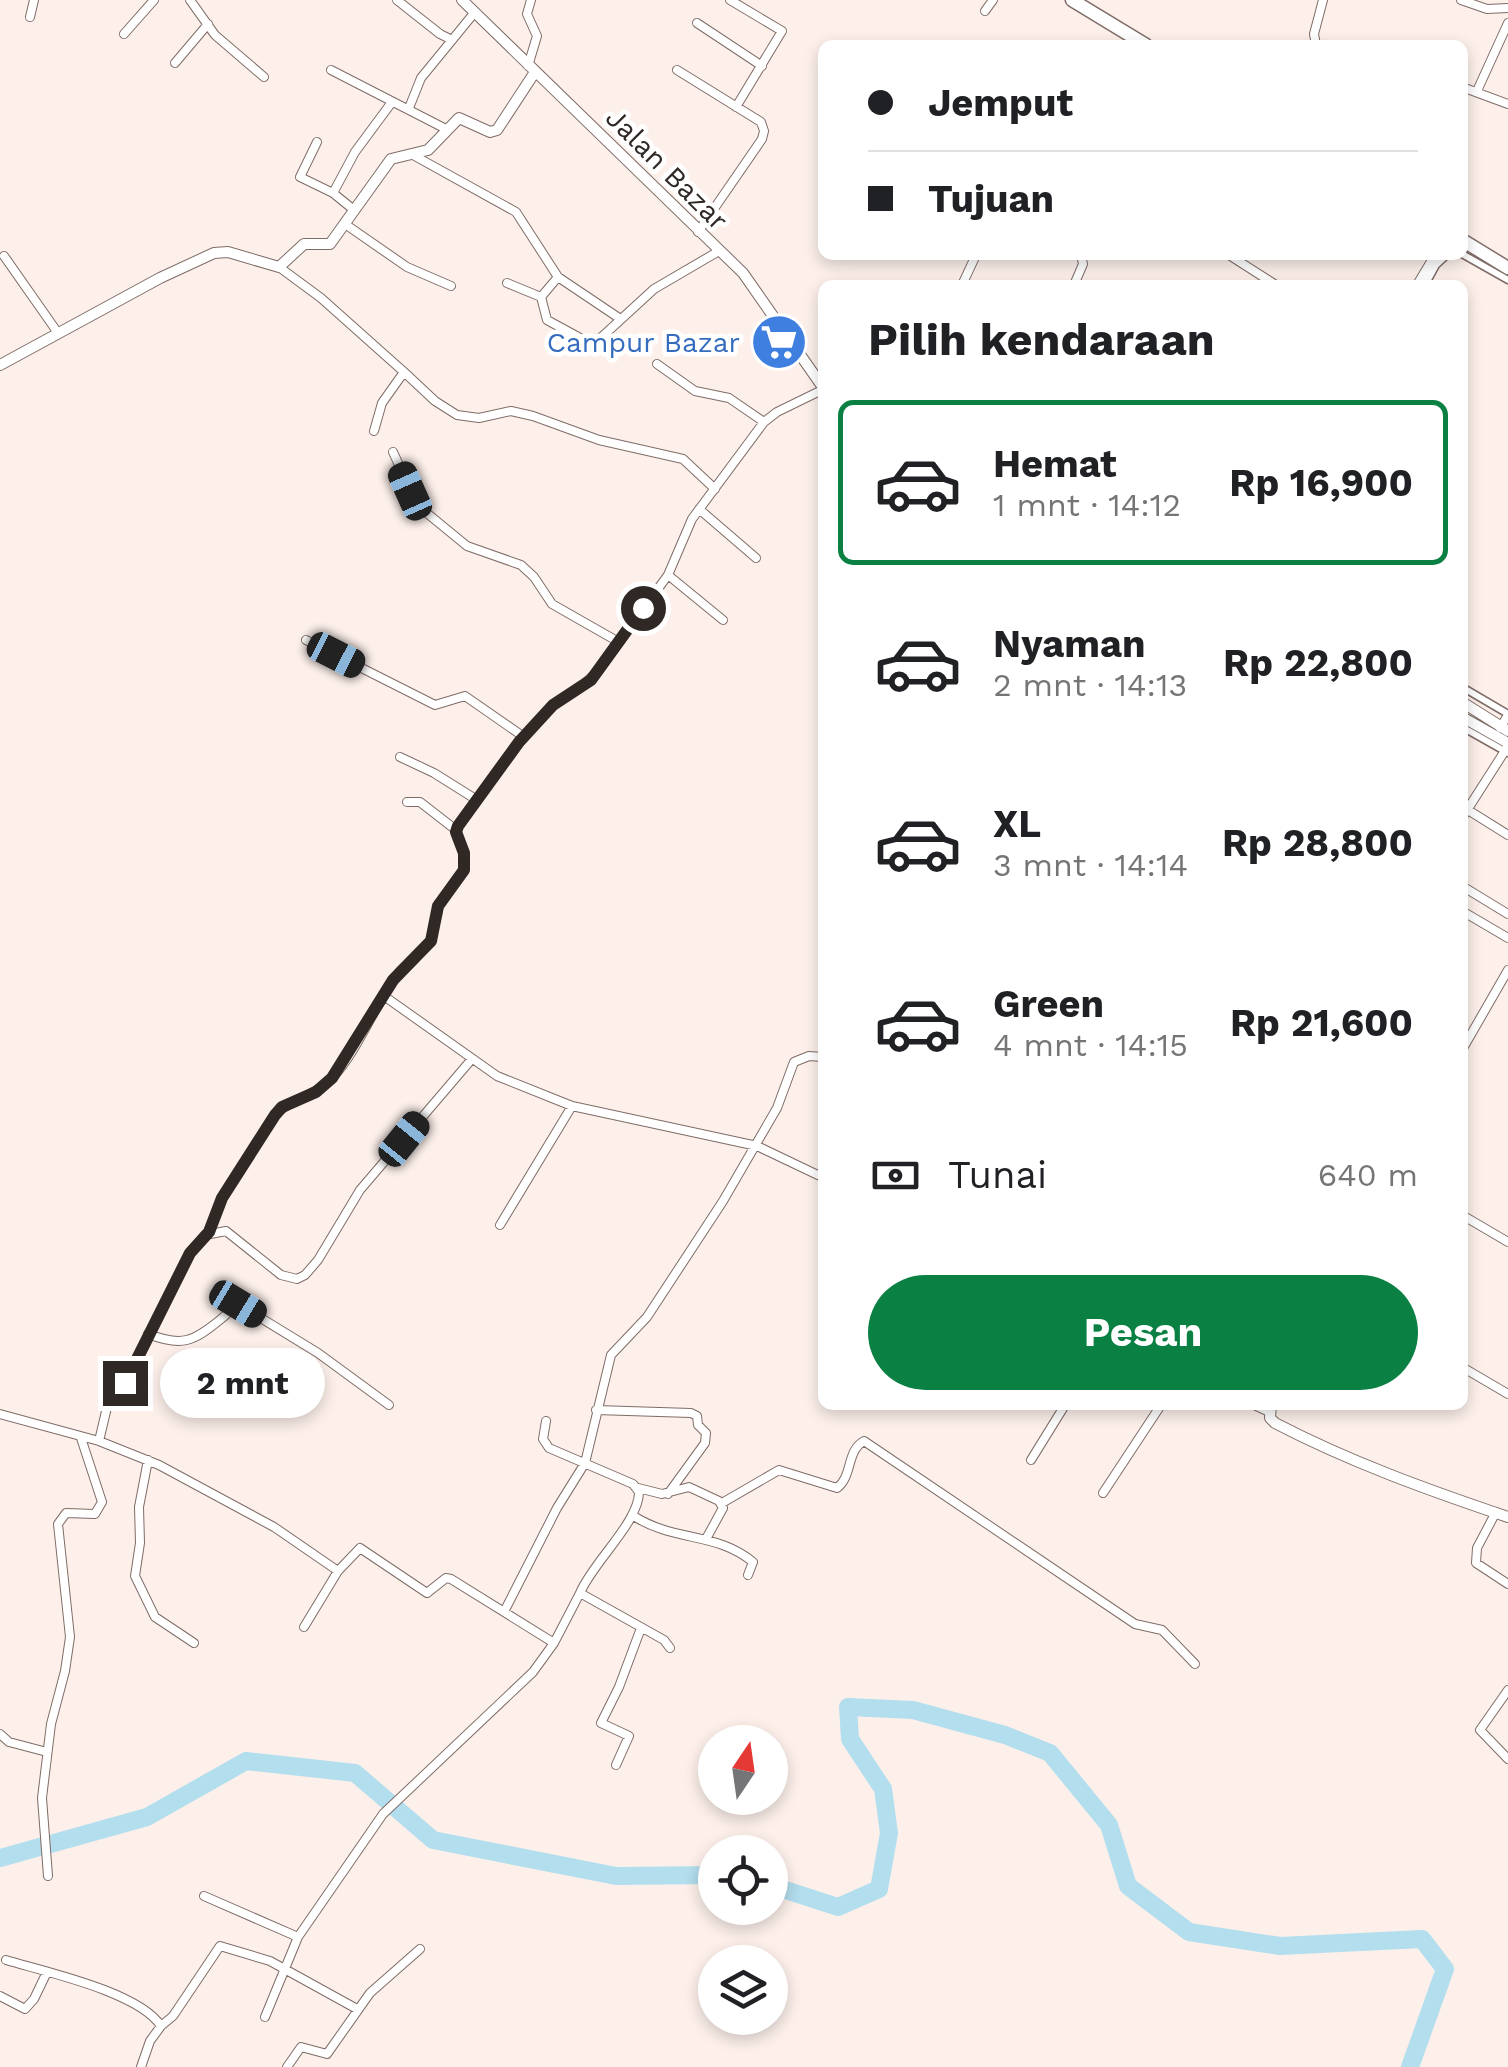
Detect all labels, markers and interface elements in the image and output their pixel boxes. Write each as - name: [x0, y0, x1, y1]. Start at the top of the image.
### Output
- text: Jemput: [928, 81, 1073, 125]
- street label: Jalan Bazar: [599, 101, 735, 237]
- text: Tujuan: [928, 177, 1054, 221]
- supermarket icon: Campur Bazar: [749, 312, 809, 372]
- text: Pilih kendaraan: [868, 313, 1215, 366]
- place label: Campur Bazar: [547, 326, 740, 359]
- icon: car: [873, 438, 963, 528]
- text: Hemat: [993, 442, 1117, 486]
- car: [384, 457, 436, 525]
- text: Rp 16,900: [1229, 461, 1413, 505]
- text: 1 mnt · 14:12: [993, 486, 1181, 524]
- route start: [621, 586, 666, 631]
- icon: car: [873, 618, 963, 708]
- text: Nyaman: [993, 622, 1145, 666]
- car: [302, 628, 370, 682]
- text: Rp 22,800: [1223, 641, 1413, 685]
- text: 2 mnt · 14:13: [993, 666, 1187, 704]
- icon: car: [873, 798, 963, 888]
- text: XL: [993, 802, 1041, 846]
- text: Rp 28,800: [1222, 821, 1413, 865]
- text: 3 mnt · 14:14: [993, 846, 1188, 884]
- icon: car: [873, 978, 963, 1068]
- text: Green: [993, 982, 1104, 1026]
- text: Rp 21,600: [1230, 1001, 1413, 1045]
- text: 4 mnt · 14:15: [993, 1026, 1188, 1064]
- car: [373, 1106, 435, 1172]
- icon: cash: [868, 1148, 923, 1203]
- text: Tunai: [948, 1153, 1047, 1197]
- text: 640 m: [1318, 1156, 1418, 1194]
- button: Pesan: [868, 1275, 1418, 1390]
- car: [205, 1276, 271, 1332]
- callout: 2 mnt: [160, 1348, 325, 1418]
- route end: [103, 1361, 148, 1406]
- text: 2 mnt: [196, 1364, 289, 1402]
- north arrow: [698, 1725, 788, 1815]
- map controls: [698, 1725, 788, 2035]
- button: locate: [698, 1835, 788, 1925]
- button: layers: [698, 1945, 788, 2035]

